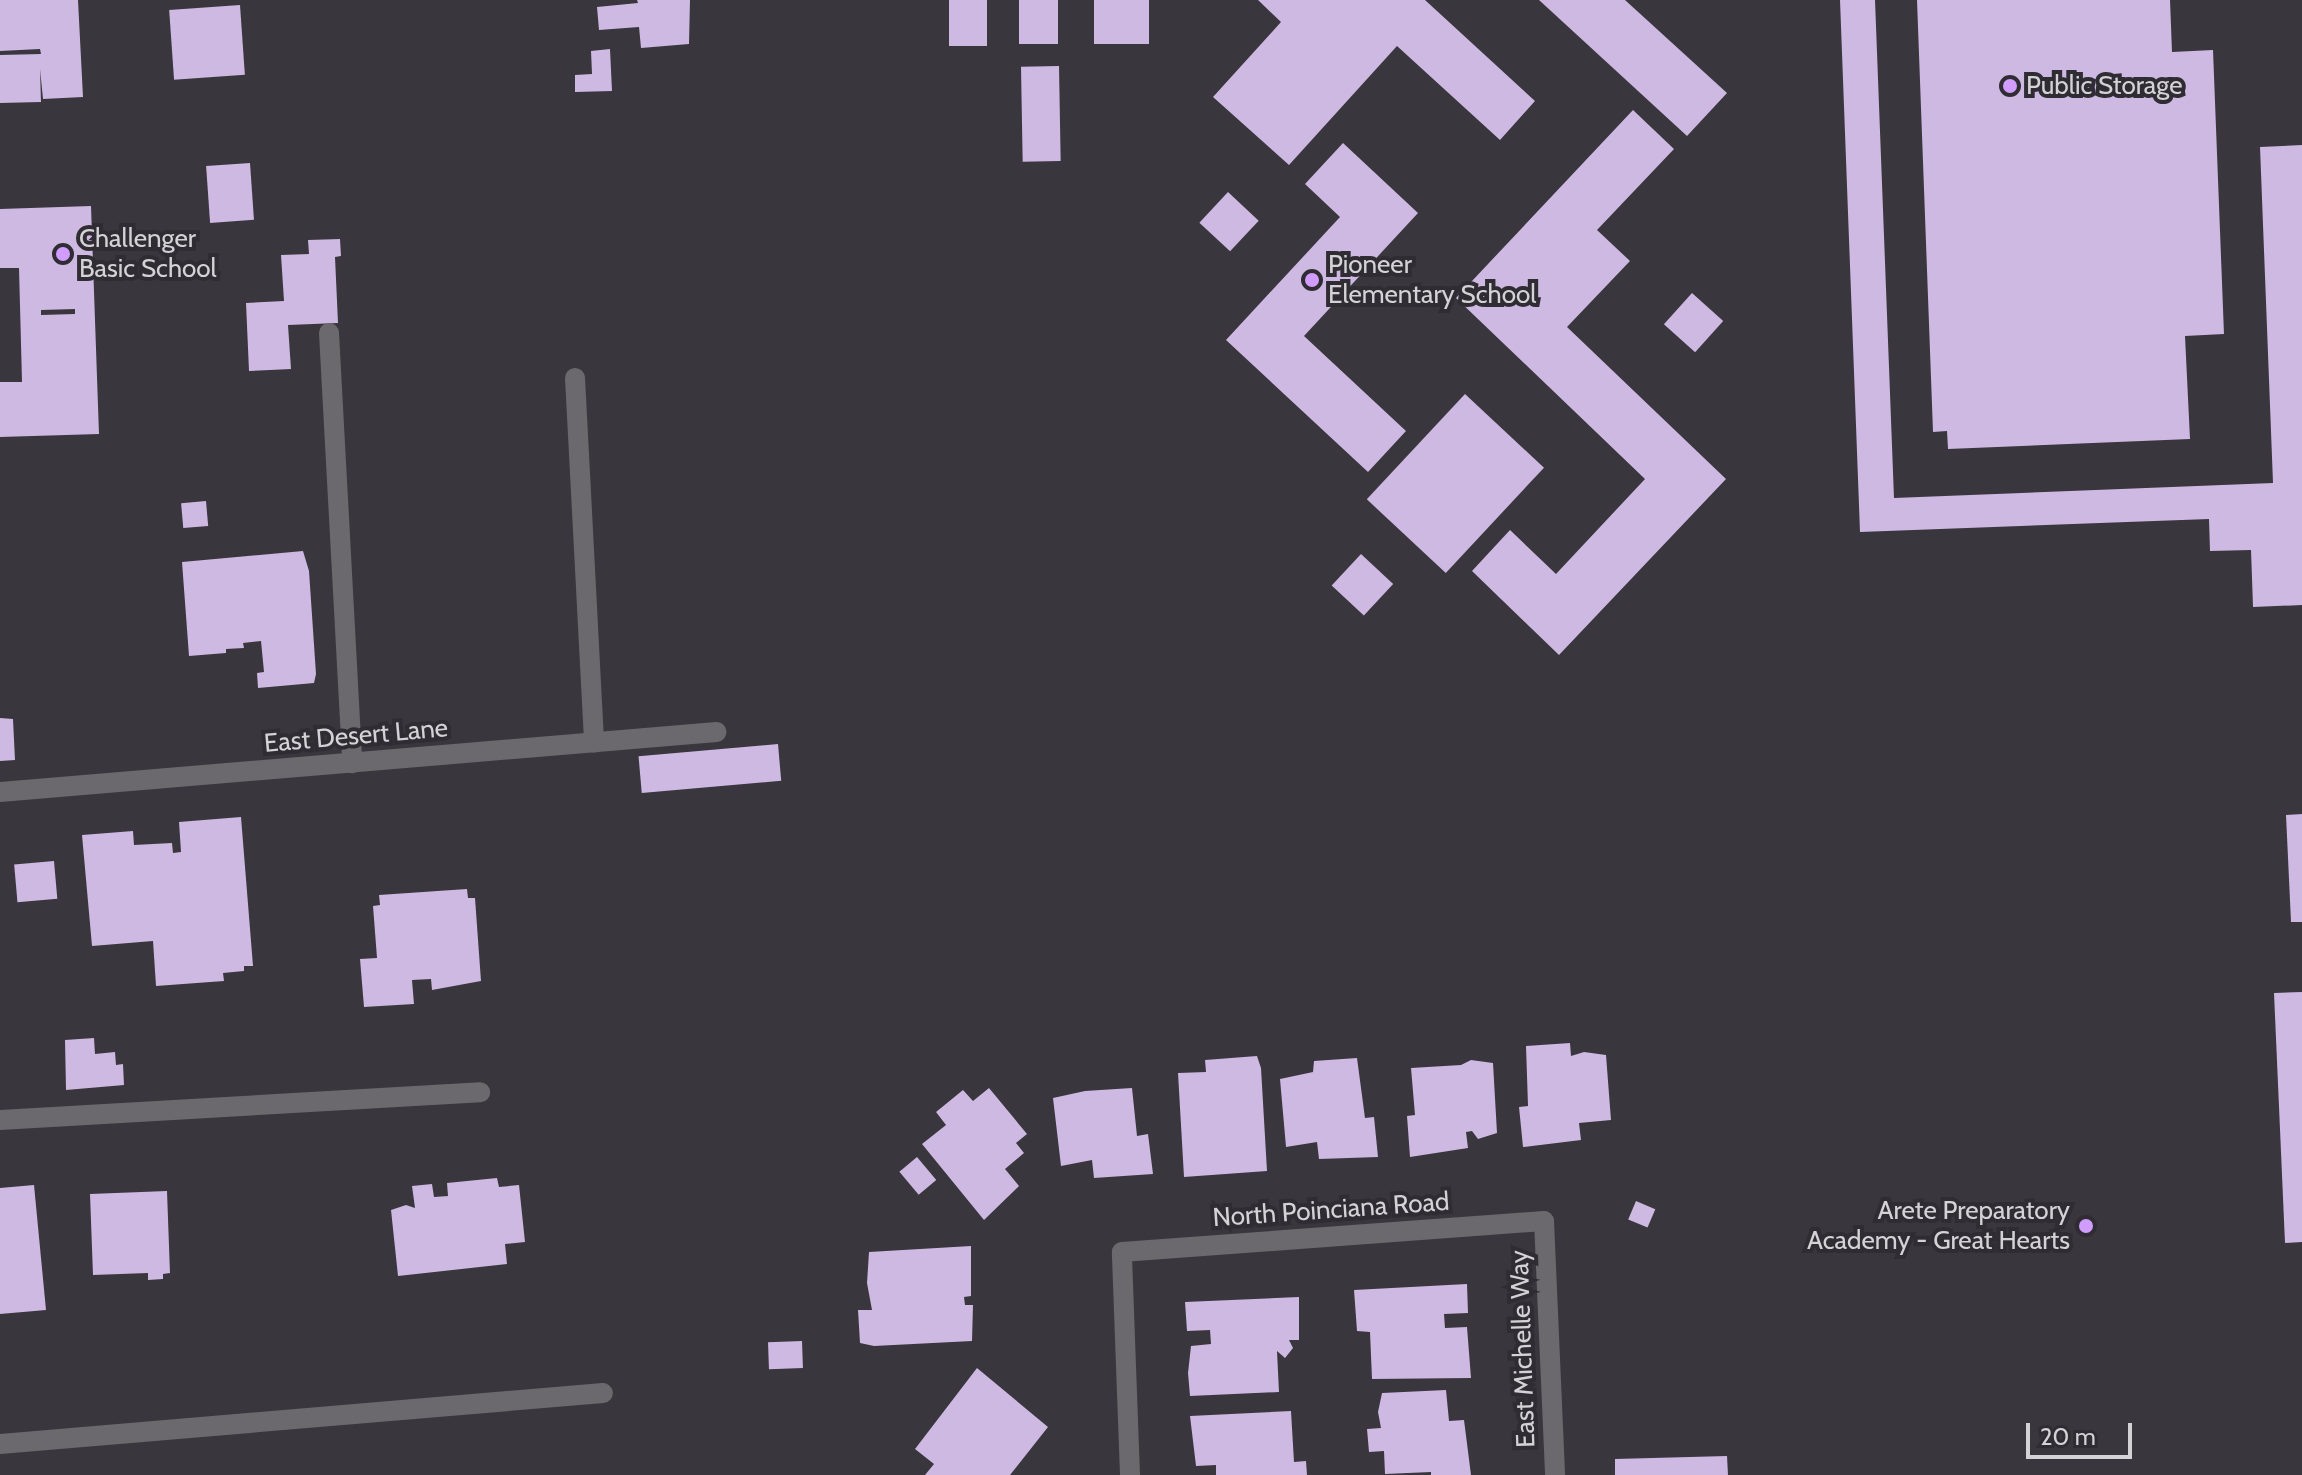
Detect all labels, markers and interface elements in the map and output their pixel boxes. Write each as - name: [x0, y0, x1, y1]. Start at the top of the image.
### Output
- place label: Public Storage: [2026, 70, 2183, 102]
- marker: Public Storage: [2001, 77, 2019, 95]
- place label: Challenger Basic School: [79, 223, 217, 284]
- marker: Challenger Basic School: [54, 245, 72, 263]
- place label: Pioneer Elementary School: [1328, 249, 1536, 310]
- marker: Pioneer Elementary School: [1303, 271, 1321, 289]
- street label: East Desert Lane: [263, 712, 449, 760]
- street label: North Poinciana Road: [1212, 1186, 1450, 1234]
- place label: Arete Preparatory Academy - Great Hearts: [1807, 1195, 2070, 1256]
- marker: Arete Preparatory Academy - Great Hearts: [2077, 1217, 2095, 1235]
- street label: East Michelle Way: [1504, 1250, 1542, 1448]
- scale bar: [2030, 1407, 2136, 1457]
- text: 20 m: [2040, 1422, 2096, 1451]

